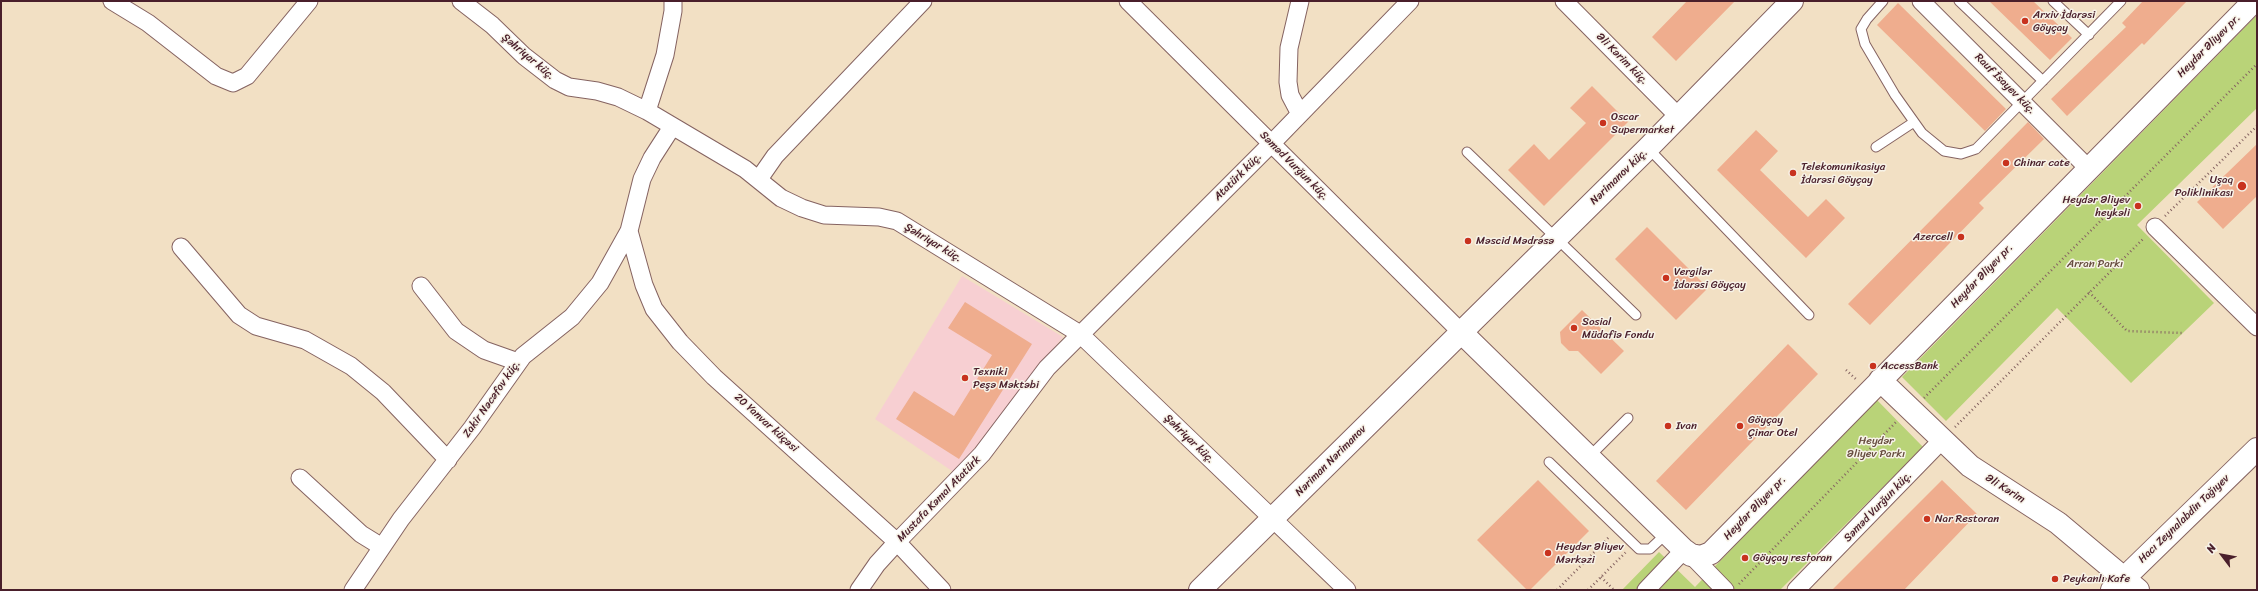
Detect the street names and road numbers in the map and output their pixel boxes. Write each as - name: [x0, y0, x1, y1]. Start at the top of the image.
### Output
- street label: Heydər Əliyev pr.: [2175, 12, 2243, 80]
- street label: Əli Kərim küç.: [1593, 30, 1651, 88]
- street label: Şəhriyar küç.: [499, 31, 557, 83]
- street label: Rauf İsayev küç.: [1972, 51, 2038, 117]
- street label: Səməd Vurğun küç.: [1257, 129, 1331, 203]
- street label: Nərimanov küç.: [1588, 146, 1650, 208]
- street label: Atatürk küç.: [1211, 150, 1265, 204]
- street label: Şəhriyar küç.: [902, 221, 964, 265]
- street label: Heydər Əliyev pr.: [1948, 241, 2016, 311]
- street label: Zakir Nəcəfov küç.: [460, 358, 524, 440]
- street label: 20 Yanvar küçəsi: [731, 391, 801, 455]
- street label: Şəhriyar küç.: [1161, 412, 1217, 466]
- street label: Nəriman Nərimanov: [1293, 423, 1369, 499]
- street label: Mustafa Kəmal Atatürk: [895, 453, 983, 545]
- street label: Səməd Vurğun küç.: [1841, 469, 1915, 545]
- street label: Əli Kərim: [1983, 472, 2027, 506]
- street label: Hacı Zeynalabdin Tağıyev: [2136, 472, 2232, 566]
- street label: Heydər Əliyev pr.: [1721, 473, 1789, 543]

